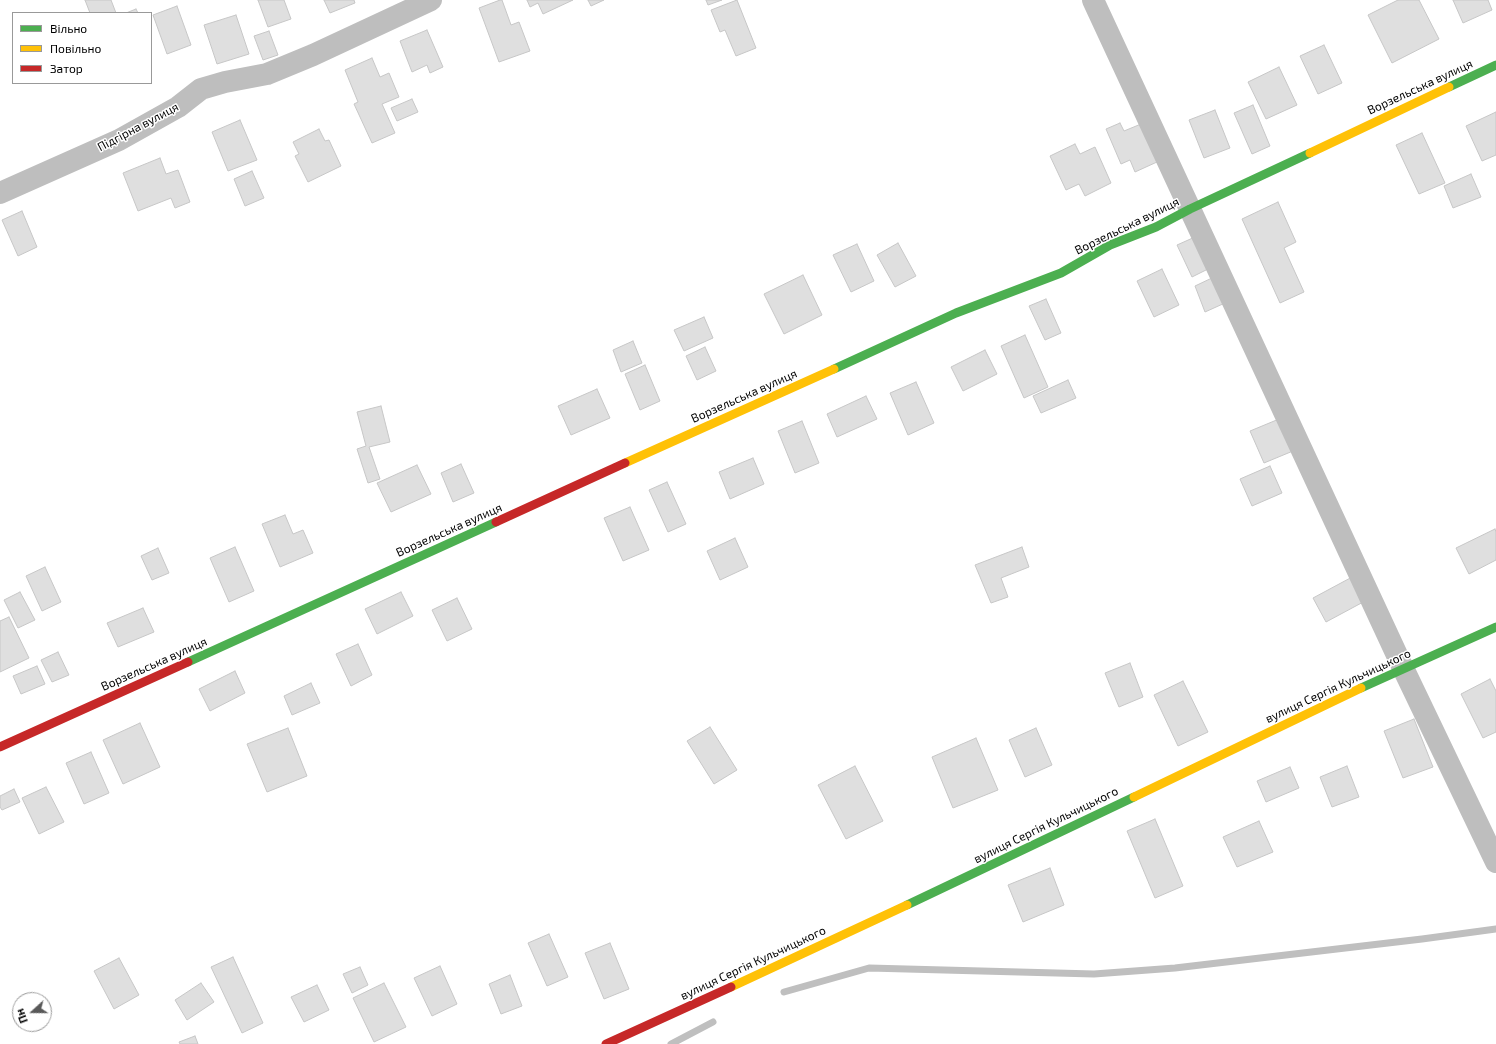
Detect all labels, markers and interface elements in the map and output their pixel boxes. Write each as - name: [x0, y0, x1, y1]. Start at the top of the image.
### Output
- legend: [12, 12, 152, 84]
- text: Вільно: [50, 21, 87, 35]
- text: Повільно: [50, 41, 101, 55]
- street label: Ворзельська вулиця: [1365, 56, 1475, 118]
- text: Затор: [50, 61, 83, 75]
- street label: Підгірна вулиця: [95, 100, 181, 154]
- street label: Ворзельська вулиця: [1072, 194, 1182, 258]
- street label: Ворзельська вулиця: [689, 366, 799, 426]
- street label: Ворзельська вулиця: [394, 500, 504, 560]
- street label: Ворзельська вулиця: [99, 634, 209, 694]
- street label: вулиця Сергія Кульчицького: [1263, 646, 1413, 726]
- street label: вулиця Сергія Кульчицького: [971, 784, 1121, 866]
- street label: вулиця Сергія Кульчицького: [678, 923, 828, 1003]
- north arrow: [12, 992, 52, 1032]
- text: Пн: [13, 1007, 30, 1025]

